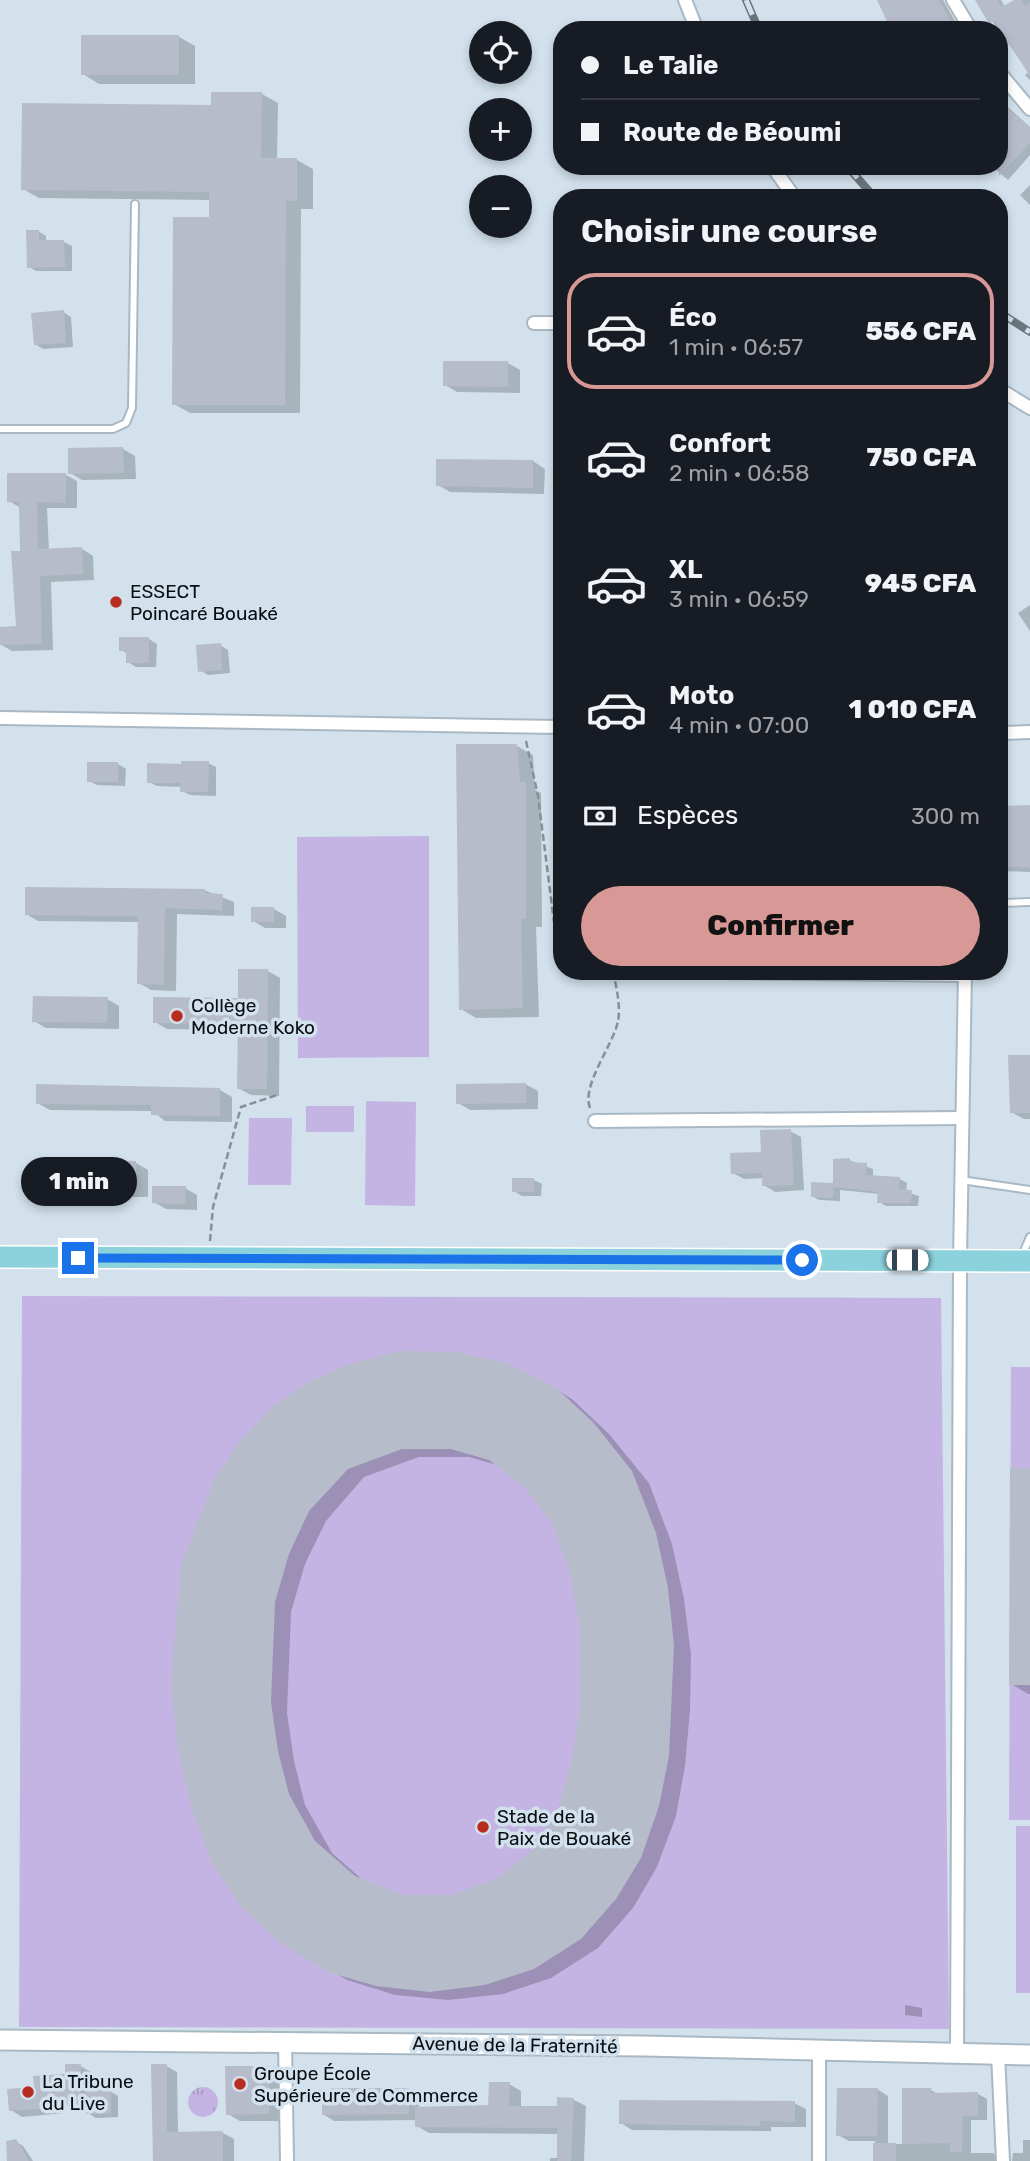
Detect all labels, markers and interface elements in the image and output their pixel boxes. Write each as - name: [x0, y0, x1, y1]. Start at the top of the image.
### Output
- map controls: [469, 21, 532, 238]
- button: locate: [469, 21, 532, 84]
- text: Le Talie: [623, 50, 719, 81]
- button: +: [469, 98, 532, 161]
- text: Route de Béoumi: [623, 117, 841, 148]
- button: −: [469, 175, 532, 238]
- text: Choisir une course: [581, 212, 878, 250]
- icon: car: [585, 300, 648, 363]
- text: Éco: [669, 302, 717, 333]
- text: 556 CFA: [865, 316, 976, 347]
- text: 1 min · 06:57: [669, 333, 803, 361]
- icon: car: [585, 426, 648, 489]
- text: Confort: [669, 428, 771, 459]
- text: 750 CFA: [866, 442, 976, 473]
- text: 2 min · 06:58: [669, 459, 810, 487]
- icon: car: [585, 552, 648, 615]
- text: XL: [669, 554, 702, 585]
- text: 945 CFA: [865, 568, 976, 599]
- place label: ESSECT Poincaré Bouaké: [130, 580, 278, 625]
- text: 3 min · 06:59: [669, 585, 809, 613]
- marker: ESSECT Poincaré Bouaké: [108, 594, 124, 610]
- icon: car: [585, 678, 648, 741]
- text: Moto: [669, 680, 734, 711]
- text: 1 010 CFA: [849, 694, 976, 725]
- text: 4 min · 07:00: [669, 711, 809, 739]
- icon: cash: [581, 797, 619, 835]
- text: Espèces: [637, 800, 738, 831]
- text: 300 m: [911, 802, 980, 830]
- button: Confirmer: [581, 886, 980, 966]
- place label: Collège Moderne Koko: [191, 994, 315, 1039]
- marker: Collège Moderne Koko: [169, 1008, 185, 1024]
- callout: 1 min: [20, 1156, 136, 1206]
- text: 1 min: [49, 1167, 109, 1195]
- route end: [62, 1242, 94, 1274]
- route start: [786, 1244, 818, 1276]
- car: [887, 1250, 929, 1271]
- place label: Stade de la Paix de Bouaké: [497, 1805, 631, 1850]
- marker: Stade de la Paix de Bouaké: [475, 1819, 491, 1835]
- street label: Avenue de la Fraternité: [412, 2032, 618, 2058]
- place label: Groupe École Supérieure de Commerce: [254, 2062, 478, 2107]
- place label: La Tribune du Live: [42, 2070, 134, 2115]
- marker: Groupe École Supérieure de Commerce: [232, 2076, 248, 2092]
- marker: La Tribune du Live: [20, 2084, 36, 2100]

